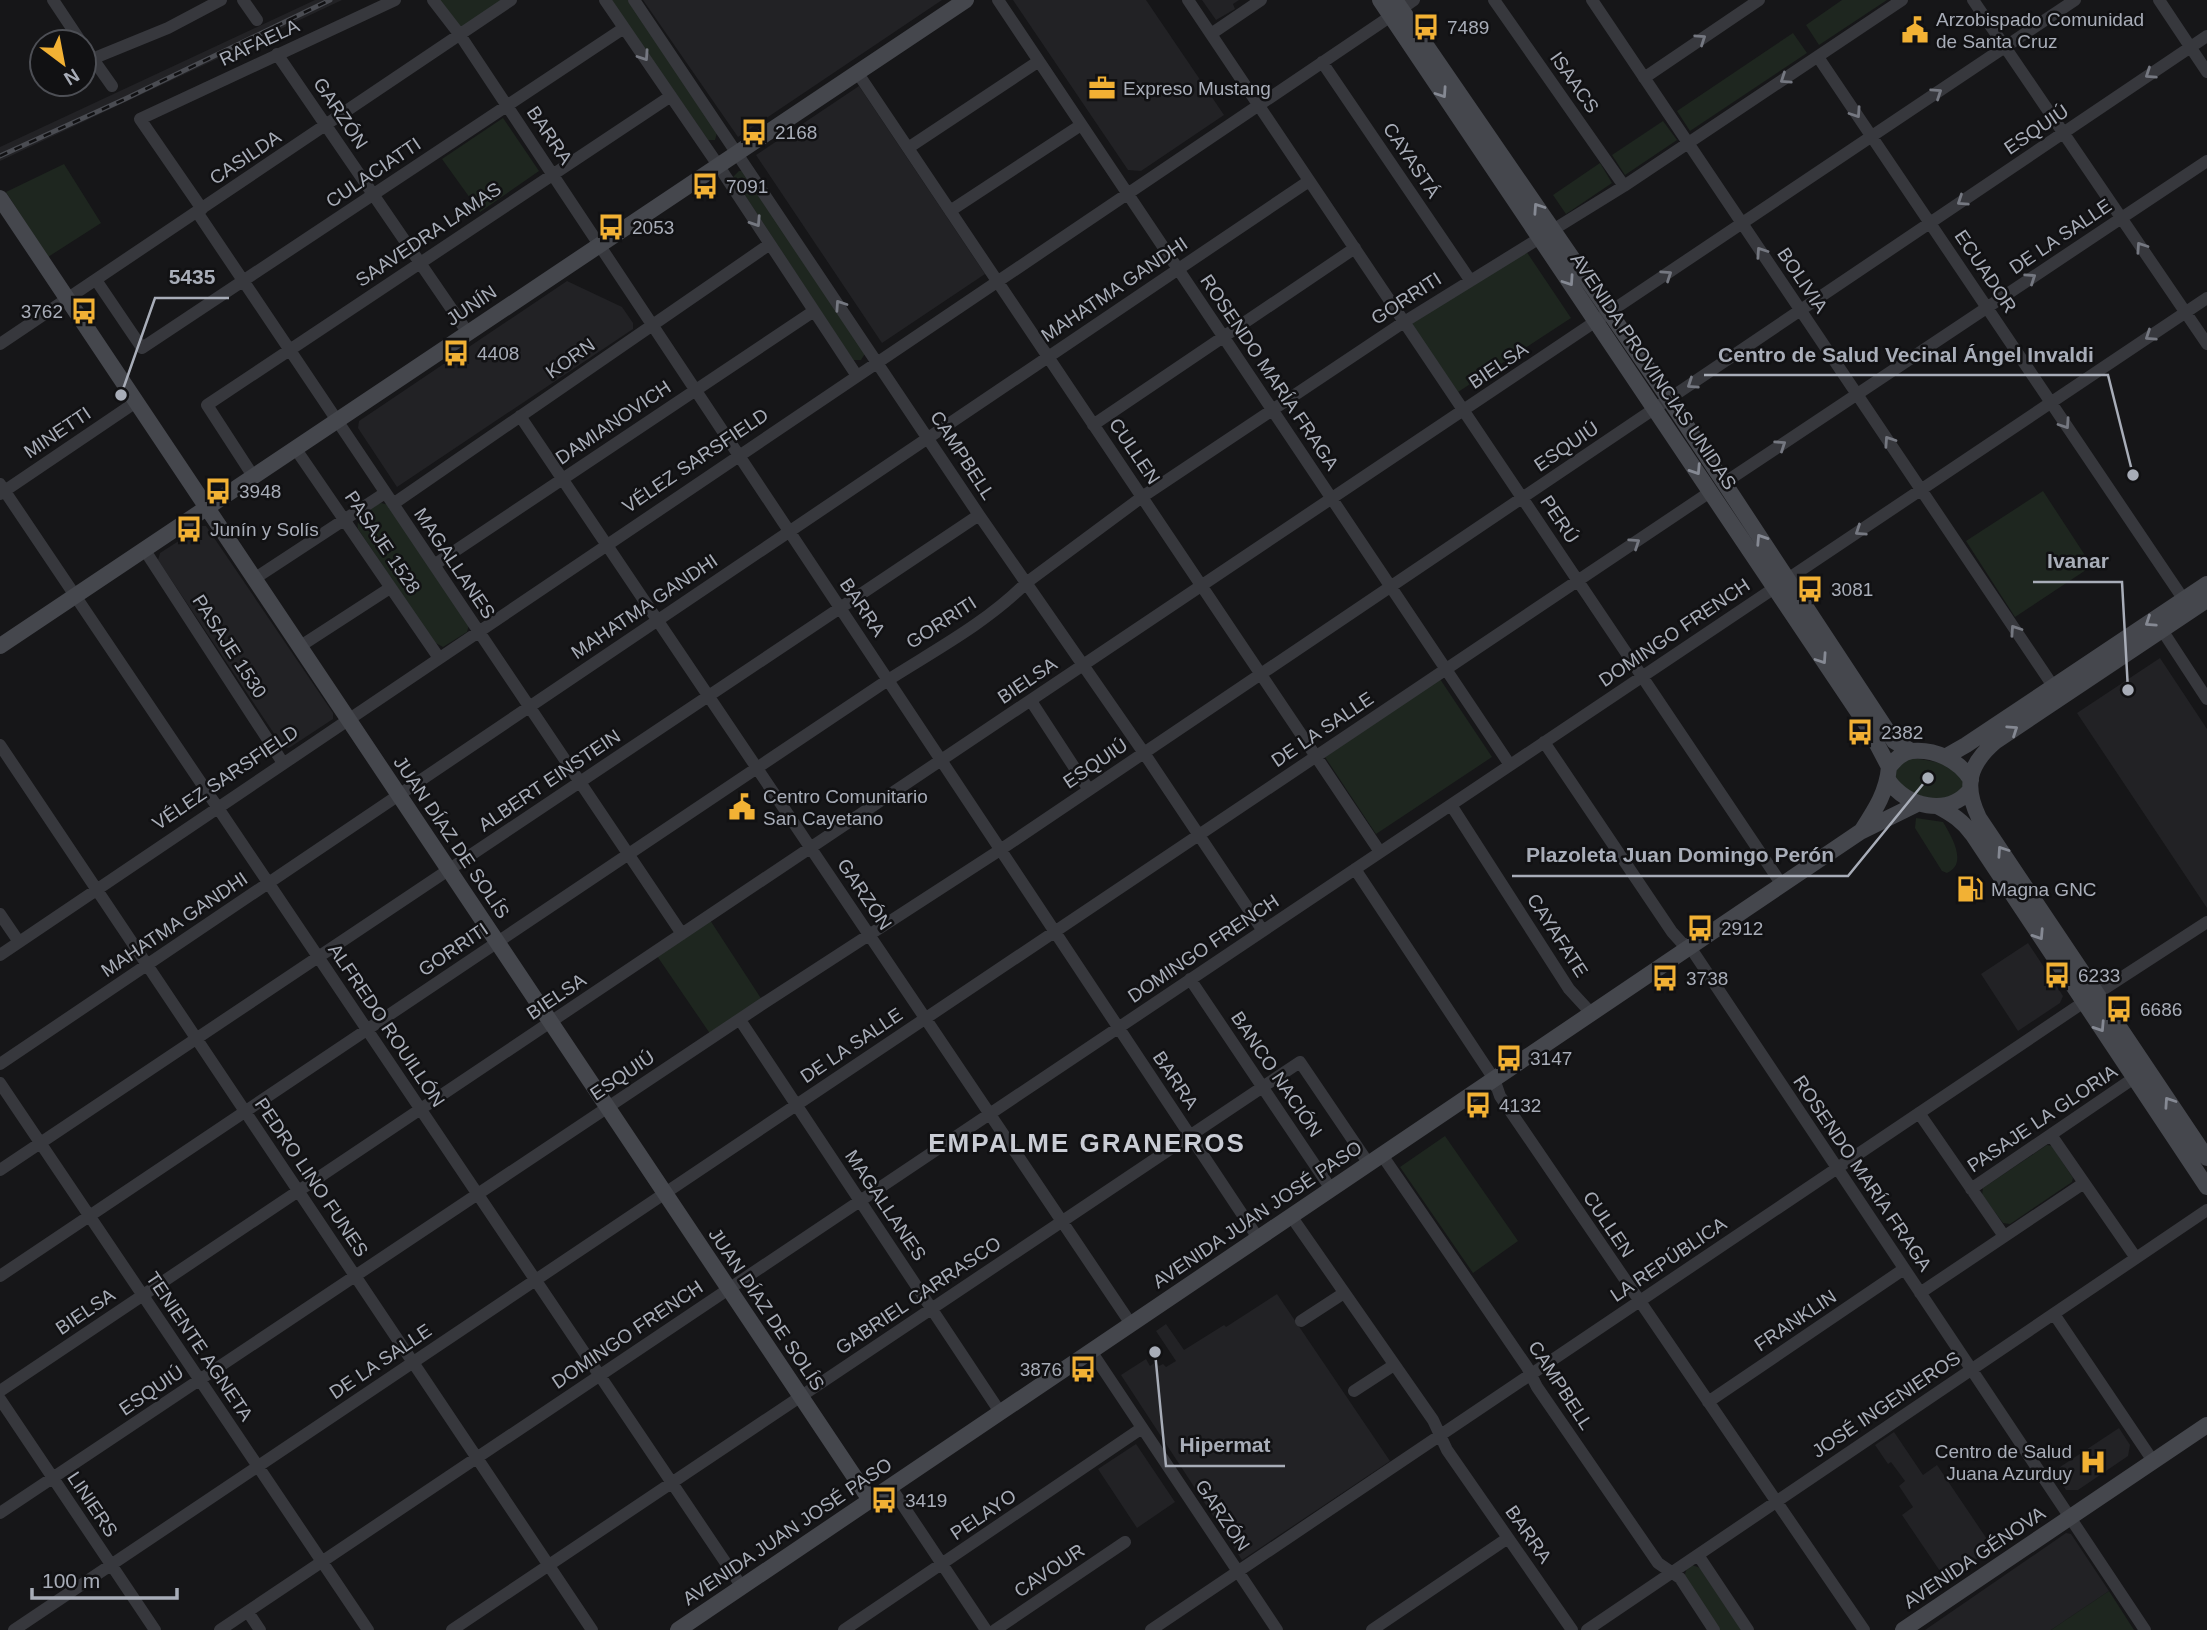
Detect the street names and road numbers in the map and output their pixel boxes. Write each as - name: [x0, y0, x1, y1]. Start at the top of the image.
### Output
- street label: RAFAELA: [216, 15, 303, 70]
- street label: ISAACS: [1546, 48, 1603, 117]
- street label: GARZÓN: [309, 74, 372, 153]
- street label: ESQUIÚ: [2000, 100, 2072, 158]
- street label: BARRA: [523, 102, 577, 169]
- street label: CAYASTÁ: [1379, 119, 1444, 202]
- street label: CASILDA: [206, 126, 285, 189]
- street label: CULACIATTI: [322, 133, 425, 212]
- street label: SAAVEDRA LAMAS: [352, 178, 505, 291]
- street label: DE LA SALLE: [2005, 195, 2115, 278]
- street label: ECUADOR: [1950, 226, 2021, 317]
- street label: MAHATMA GANDHI: [1037, 233, 1191, 346]
- street label: BOLIVIA: [1773, 244, 1832, 317]
- street label: AVENIDA PROVINCIAS UNIDAS: [1566, 249, 1741, 493]
- street label: GORRITI: [1367, 268, 1445, 329]
- street label: ROSENDO MARÍA FRAGA: [1196, 271, 1343, 474]
- street label: JUNÍN: [442, 281, 500, 330]
- street label: KORN: [542, 334, 599, 383]
- street label: BIELSA: [1465, 338, 1532, 393]
- street label: DAMIANOVICH: [552, 376, 675, 469]
- street label: MINETTI: [20, 402, 95, 462]
- street label: VÉLEZ SARSFIELD: [618, 404, 772, 517]
- street label: CAMPBELL: [926, 407, 999, 504]
- street label: CULLEN: [1105, 414, 1164, 488]
- street label: ESQUIÚ: [1530, 417, 1602, 475]
- street label: PASAJE 1528: [341, 487, 425, 597]
- street label: PERÚ: [1536, 492, 1583, 547]
- street label: MAGALLANES: [410, 504, 499, 623]
- street label: MAHATMA GANDHI: [567, 550, 721, 663]
- street label: BARRA: [836, 574, 890, 641]
- street label: DOMINGO FRENCH: [1595, 574, 1754, 691]
- street label: PASAJE 1530: [188, 591, 271, 702]
- street label: GORRITI: [902, 592, 980, 653]
- street label: BIELSA: [994, 653, 1061, 708]
- street label: DE LA SALLE: [1267, 688, 1377, 771]
- street label: VÉLEZ SARSFIELD: [148, 721, 302, 834]
- street label: ALBERT EINSTEIN: [475, 725, 624, 836]
- street label: ESQUIÚ: [1059, 734, 1131, 792]
- street label: JUAN DÍAZ DE SOLÍS: [389, 752, 514, 922]
- street label: GARZÓN: [833, 855, 896, 934]
- street label: MAHATMA GANDHI: [97, 868, 251, 981]
- street label: DOMINGO FRENCH: [1124, 890, 1283, 1007]
- street label: CAYAFATE: [1523, 890, 1592, 981]
- street label: GORRITI: [415, 919, 492, 980]
- street label: ALFREDO ROUILLÓN: [324, 940, 449, 1111]
- street label: BIELSA: [523, 969, 590, 1024]
- street label: DE LA SALLE: [796, 1004, 906, 1087]
- street label: BANCO NACIÓN: [1227, 1008, 1326, 1141]
- street label: ESQUIÚ: [586, 1046, 658, 1104]
- street label: BARRA: [1149, 1047, 1203, 1114]
- street label: PASAJE LA GLORIA: [1963, 1060, 2121, 1176]
- street label: ROSENDO MARÍA FRAGA: [1789, 1072, 1936, 1275]
- street label: PEDRO LINO FUNES: [251, 1094, 373, 1261]
- street label: AVENIDA JUAN JOSÉ PASO: [1149, 1137, 1366, 1292]
- street label: MAGALLANES: [841, 1146, 930, 1265]
- street label: CULLEN: [1579, 1187, 1638, 1261]
- street label: LA REPÚBLICA: [1606, 1213, 1730, 1306]
- street label: JUAN DÍAZ DE SOLÍS: [704, 1224, 829, 1394]
- street label: GABRIEL CARRASCO: [832, 1232, 1005, 1359]
- street label: TENIENTE AGNETA: [142, 1268, 257, 1425]
- street label: DOMINGO FRENCH: [548, 1276, 707, 1393]
- street label: BIELSA: [52, 1284, 119, 1339]
- street label: FRANKLIN: [1750, 1285, 1840, 1355]
- street label: DE LA SALLE: [325, 1320, 435, 1403]
- street label: CAMPBELL: [1524, 1337, 1597, 1434]
- street label: JOSÉ INGENIEROS: [1808, 1347, 1964, 1462]
- street label: ESQUIÚ: [115, 1361, 187, 1419]
- street label: AVENIDA JUAN JOSÉ PASO: [679, 1454, 896, 1609]
- street label: LINIERS: [63, 1468, 122, 1541]
- street label: GARZÓN: [1191, 1476, 1254, 1555]
- street label: PELAYO: [946, 1485, 1020, 1544]
- street label: BARRA: [1501, 1501, 1556, 1567]
- street label: AVENIDA GÉNOVA: [1900, 1502, 2049, 1613]
- street label: CAVOUR: [1010, 1539, 1088, 1601]

